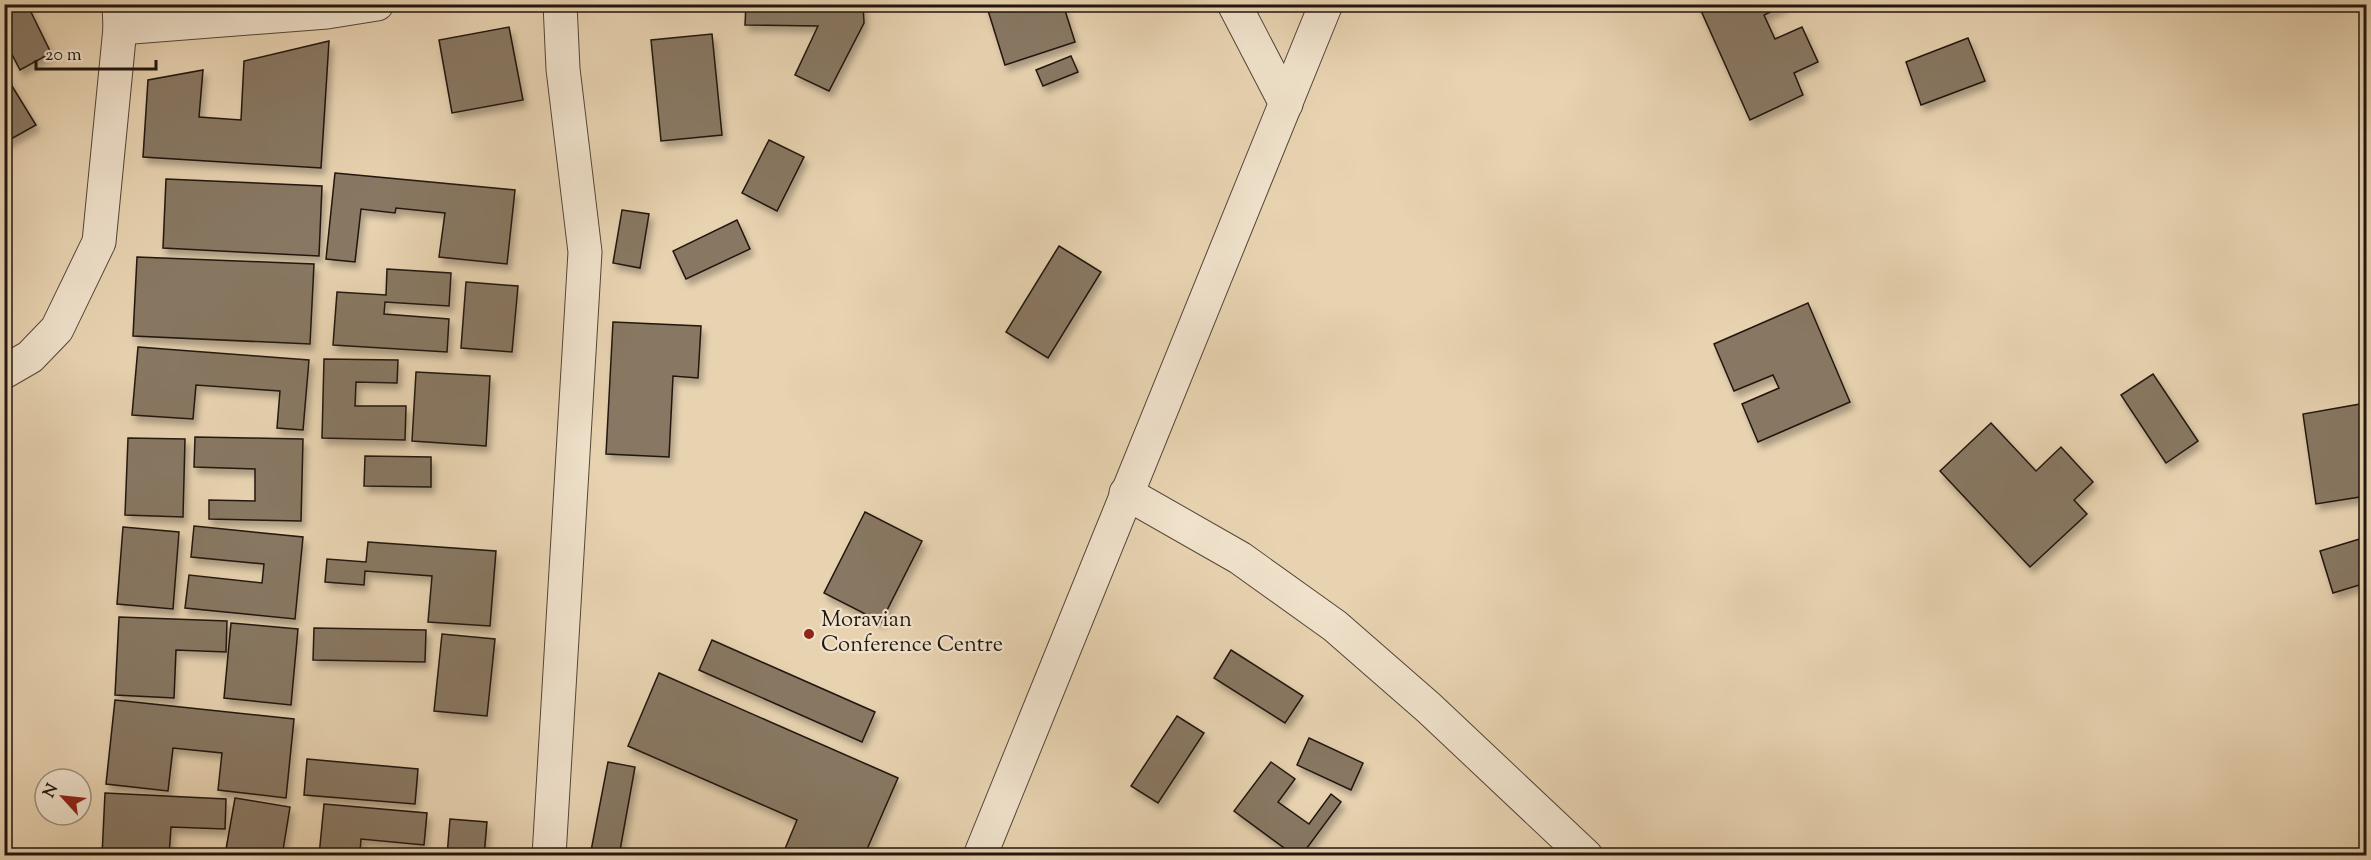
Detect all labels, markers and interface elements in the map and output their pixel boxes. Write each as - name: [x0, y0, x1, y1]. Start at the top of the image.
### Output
- scale bar: [36, 33, 156, 71]
- text: 20 m: [45, 43, 82, 69]
- place label: Moravian Conference Centre: [821, 605, 1003, 662]
- marker: Moravian Conference Centre: [802, 627, 816, 641]
- north arrow: [33, 767, 93, 827]
- text: N: [39, 780, 65, 802]

